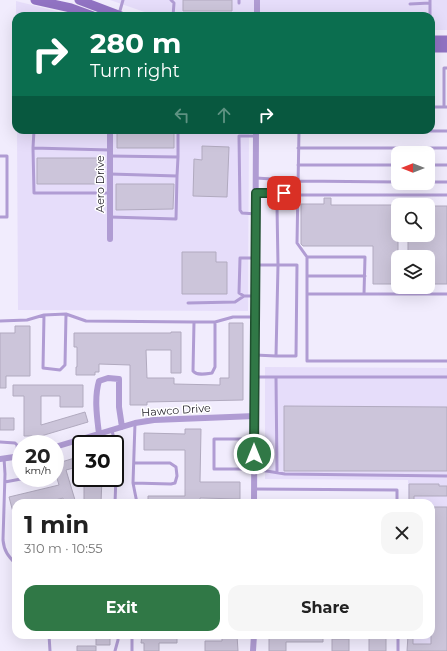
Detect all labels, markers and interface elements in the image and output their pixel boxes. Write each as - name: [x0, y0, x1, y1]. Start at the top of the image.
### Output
- text: 280 m: [90, 26, 181, 60]
- icon: right: [24, 28, 76, 80]
- text: Turn right: [90, 60, 180, 82]
- icon: left: [171, 104, 193, 126]
- icon: ahead: [213, 104, 235, 126]
- icon: right: [255, 104, 277, 126]
- north arrow: [391, 146, 435, 190]
- map controls: [391, 146, 435, 294]
- street label: Aero Drive: [93, 155, 107, 213]
- pin: [267, 176, 301, 210]
- icon: arrive: [273, 182, 295, 204]
- button: search: [391, 198, 435, 242]
- button: layers: [391, 250, 435, 294]
- street label: Hawco Drive: [141, 401, 212, 419]
- position arrow: [233, 433, 275, 475]
- speed limit sign: 30: [72, 435, 124, 487]
- text: 20: [25, 444, 51, 468]
- text: km/h: [25, 464, 51, 477]
- text: 1 min: [24, 510, 89, 539]
- button: close: [381, 512, 423, 554]
- text: 310 m · 10:55: [24, 540, 103, 556]
- button: Exit: [24, 585, 220, 631]
- button: Share: [228, 585, 423, 631]

